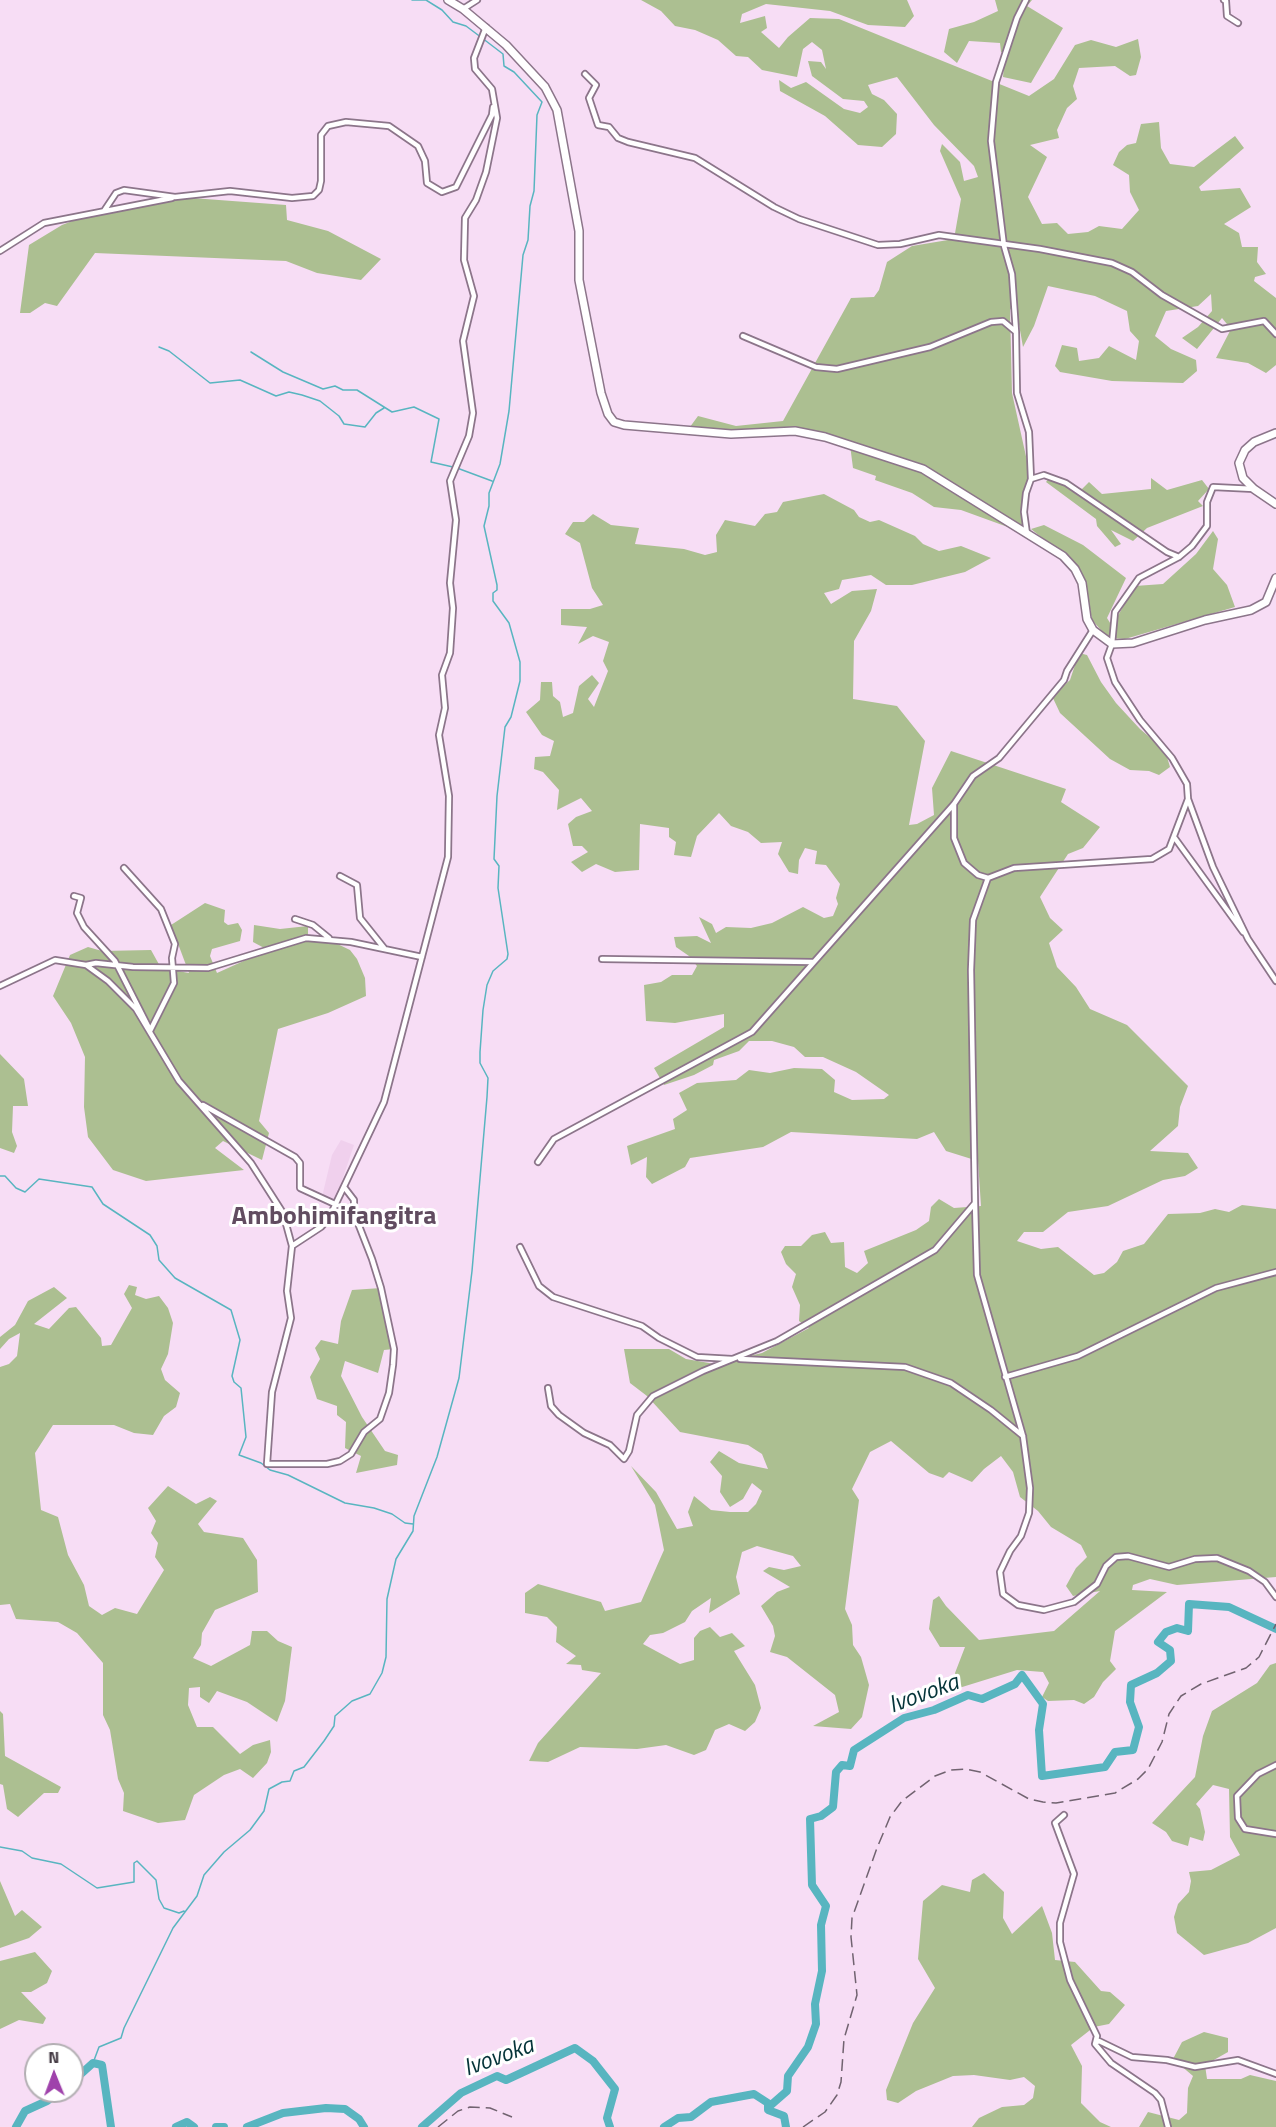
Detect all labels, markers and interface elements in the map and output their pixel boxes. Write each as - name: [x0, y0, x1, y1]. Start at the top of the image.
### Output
- district label: Ambohimifangitra: [231, 1202, 437, 1234]
- water label: Ivovoka: [885, 1669, 963, 1721]
- water label: Ivovoka: [460, 2032, 538, 2084]
- north arrow: [24, 2043, 84, 2103]
- text: N: [48, 2045, 59, 2069]

